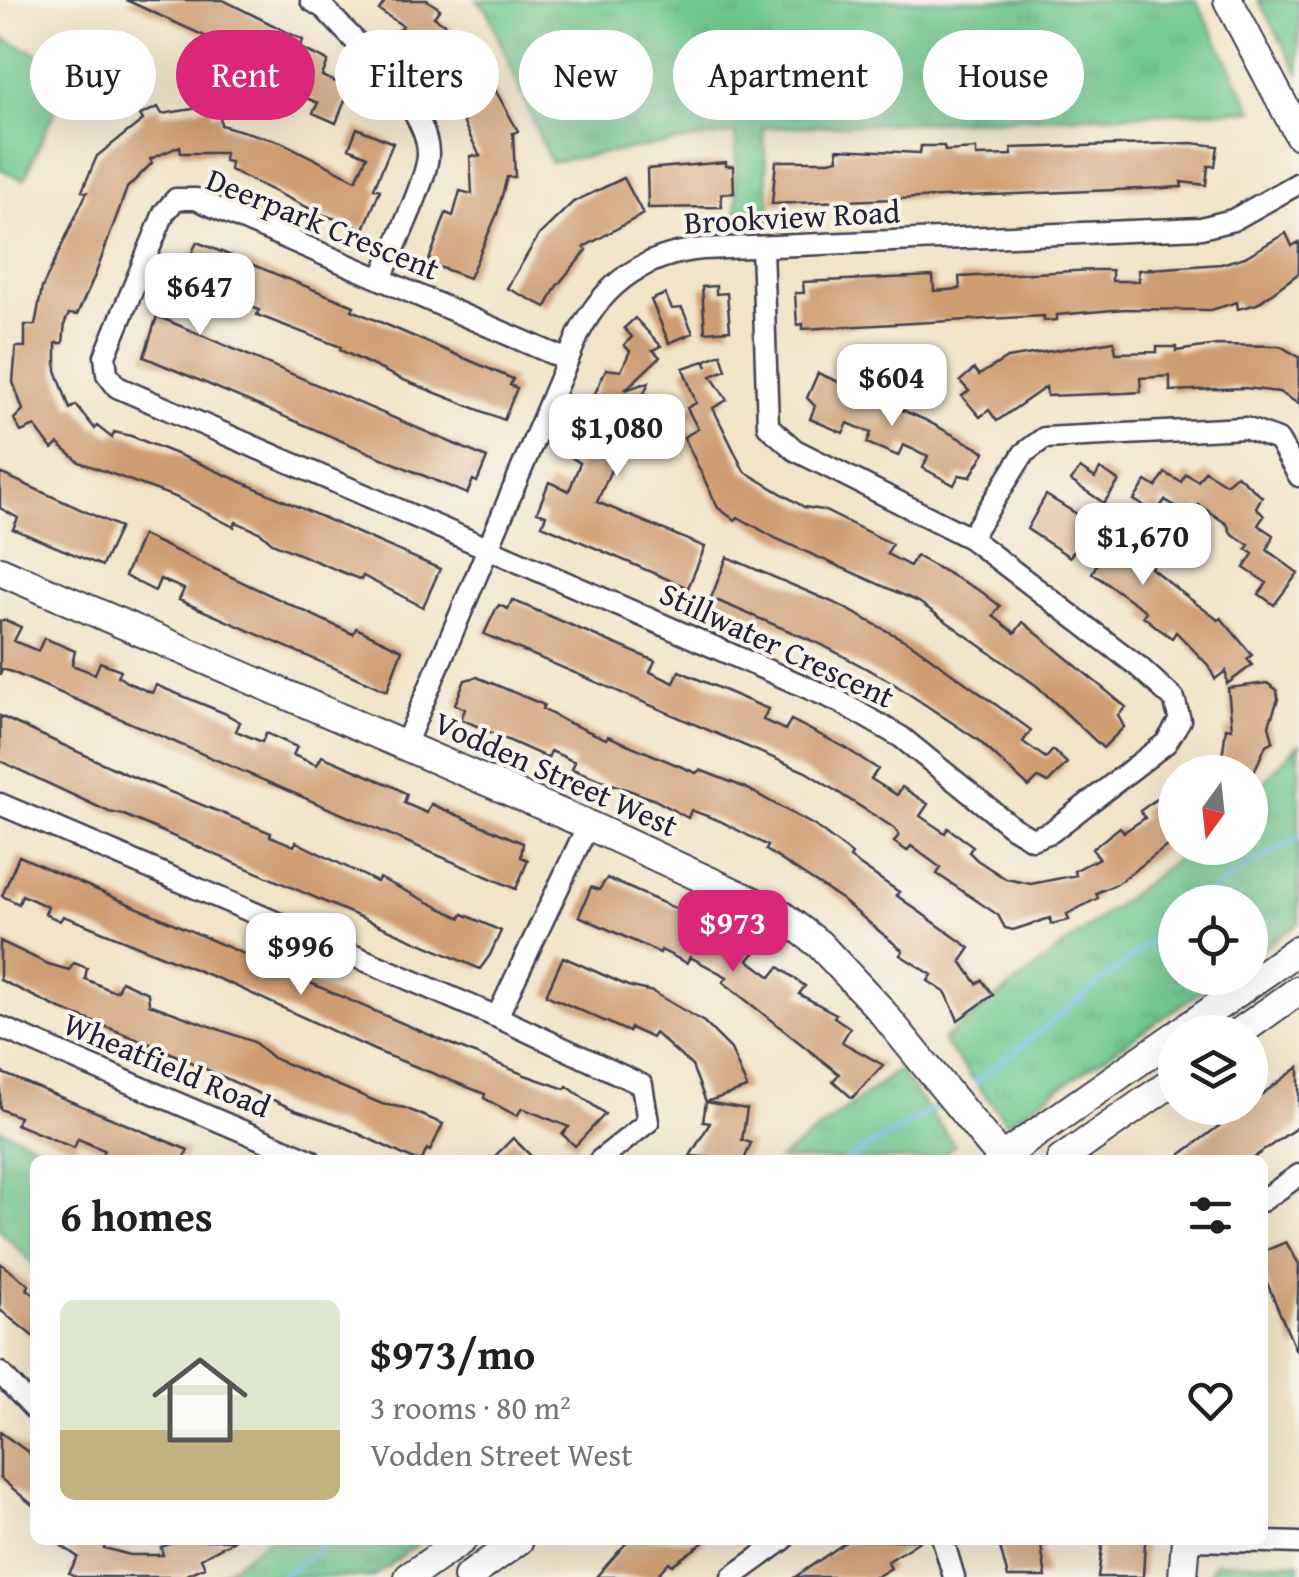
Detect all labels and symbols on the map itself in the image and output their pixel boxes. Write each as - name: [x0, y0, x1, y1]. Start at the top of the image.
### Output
- street label: Deerpark Crescent: [200, 155, 447, 292]
- street label: Brookview Road: [683, 187, 901, 246]
- pin: $647: [141, 253, 259, 338]
- pin: $604: [833, 344, 951, 429]
- pin: $1,080: [536, 394, 698, 479]
- pin: $1,670: [1062, 503, 1224, 588]
- street label: Stillwater Crescent: [652, 570, 902, 720]
- street label: Vodden Street West: [427, 699, 686, 848]
- north arrow: [1158, 755, 1268, 865]
- pin: $973: [674, 890, 792, 975]
- pin: $996: [242, 913, 360, 998]
- street label: Wheatfield Road: [56, 1000, 278, 1129]

